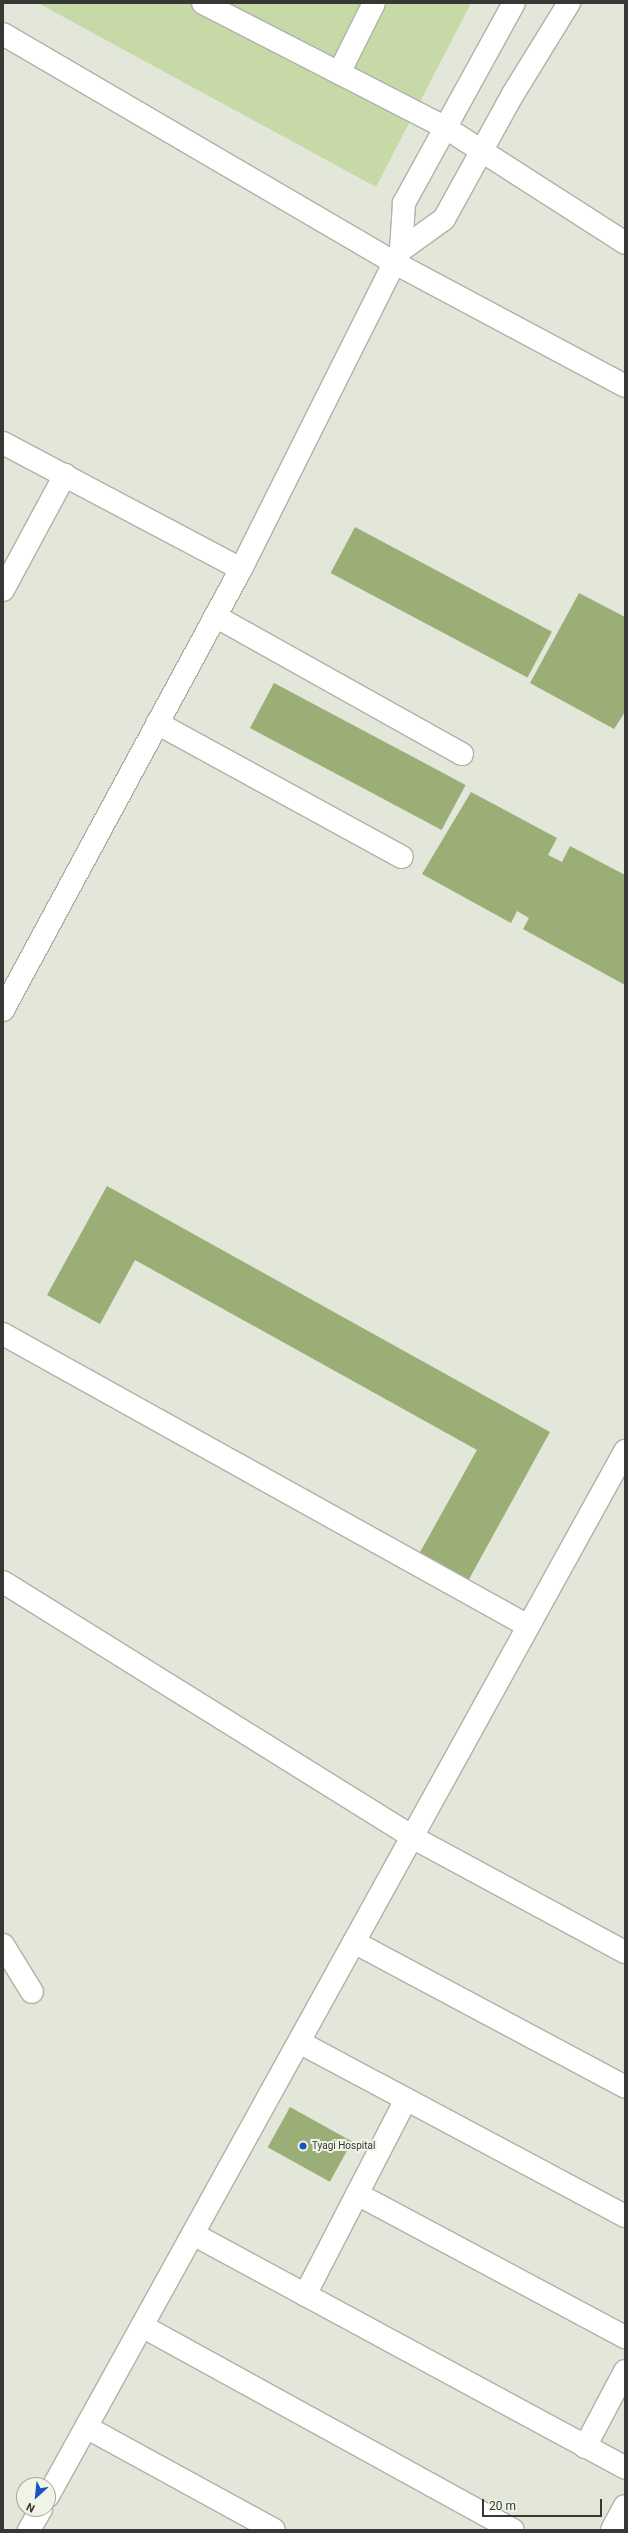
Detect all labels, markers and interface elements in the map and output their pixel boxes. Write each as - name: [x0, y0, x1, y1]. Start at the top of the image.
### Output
- marker: Tyagi Hospital: [297, 2140, 309, 2152]
- place label: Tyagi Hospital: [312, 2140, 375, 2152]
- north arrow: [16, 2477, 56, 2517]
- scale bar: [484, 2491, 604, 2517]
- text: 20 m: [489, 2499, 516, 2513]
- text: N: [24, 2500, 37, 2515]

